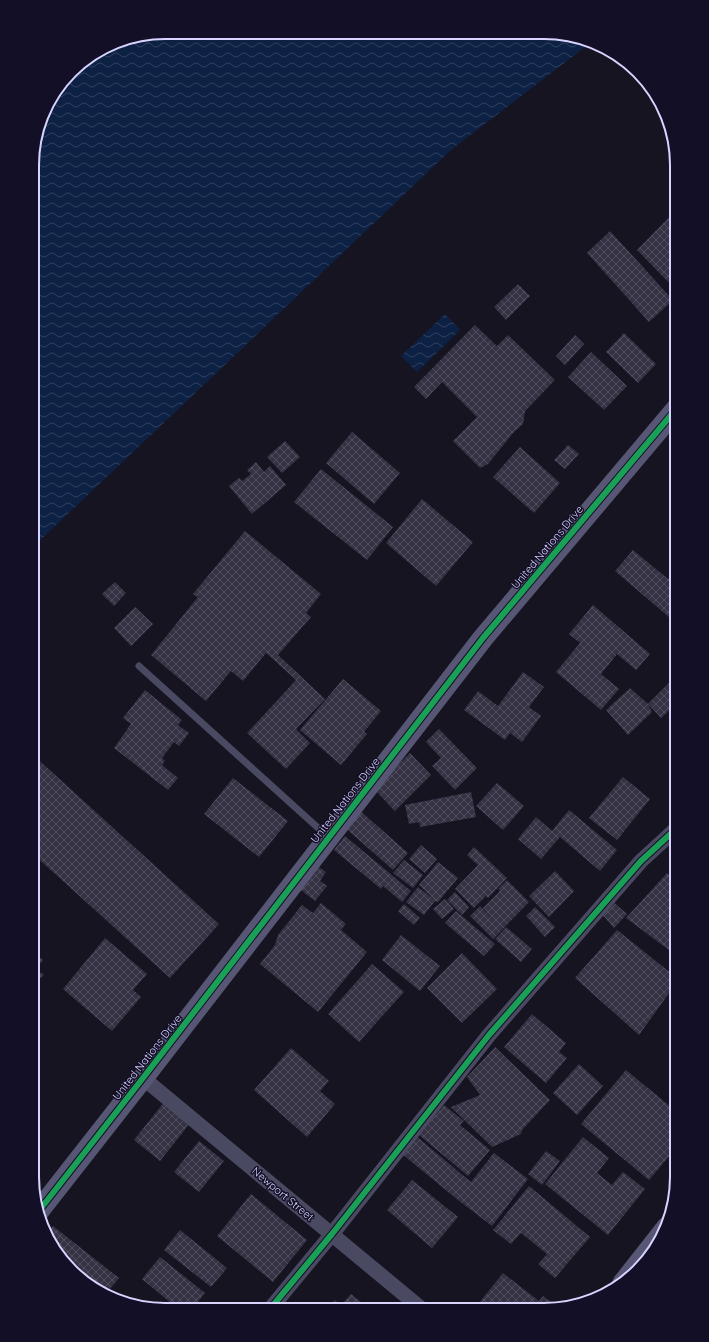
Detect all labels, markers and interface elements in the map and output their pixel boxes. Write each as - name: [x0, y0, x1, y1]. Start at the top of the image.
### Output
- street label: United Nations Drive: [508, 502, 586, 592]
- street label: United Nations Drive: [307, 755, 383, 845]
- street label: United Nations Drive: [109, 1012, 185, 1102]
- street label: Newport Street: [249, 1164, 317, 1224]

